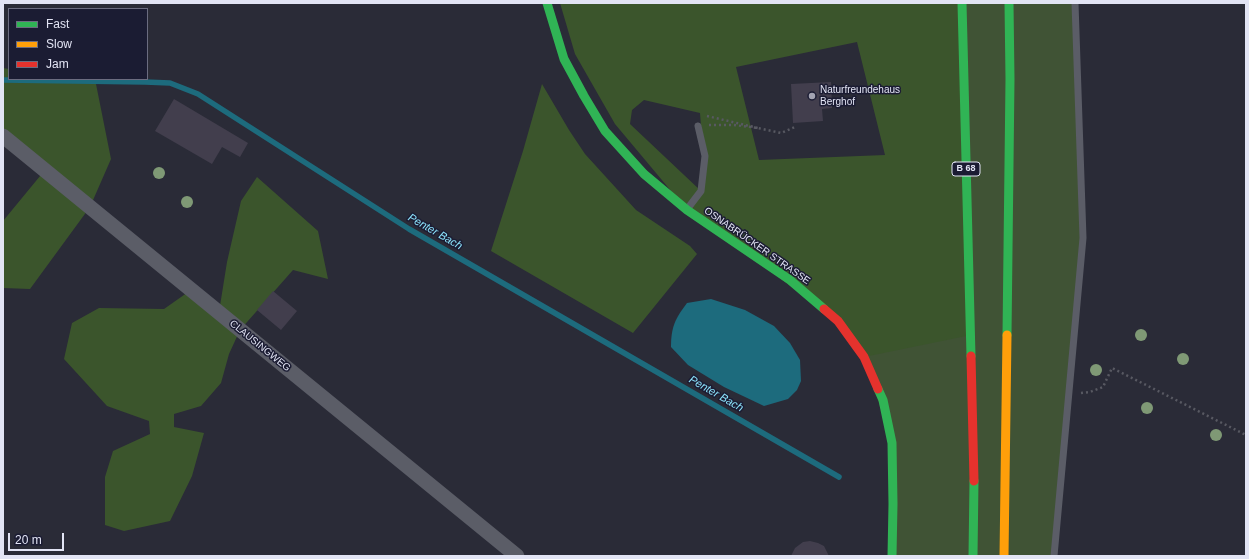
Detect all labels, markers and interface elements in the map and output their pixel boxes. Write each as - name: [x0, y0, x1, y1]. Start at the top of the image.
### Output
- legend: [8, 8, 148, 80]
- text: Fast: [46, 17, 69, 31]
- text: Slow: [46, 37, 72, 51]
- text: Jam: [46, 57, 69, 71]
- place label: Naturfreundehaus Berghof: [820, 84, 900, 108]
- marker: Naturfreundehaus Berghof: [807, 91, 817, 101]
- road number: B 68: [952, 162, 980, 176]
- street label: OSNABRÜCKER STRASSE: [702, 205, 812, 287]
- water label: Penter Bach: [405, 211, 465, 253]
- street label: CLAUSINGWEG: [227, 318, 293, 374]
- water label: Penter Bach: [686, 373, 746, 415]
- scale bar: [10, 525, 66, 551]
- text: 20 m: [15, 533, 42, 547]

